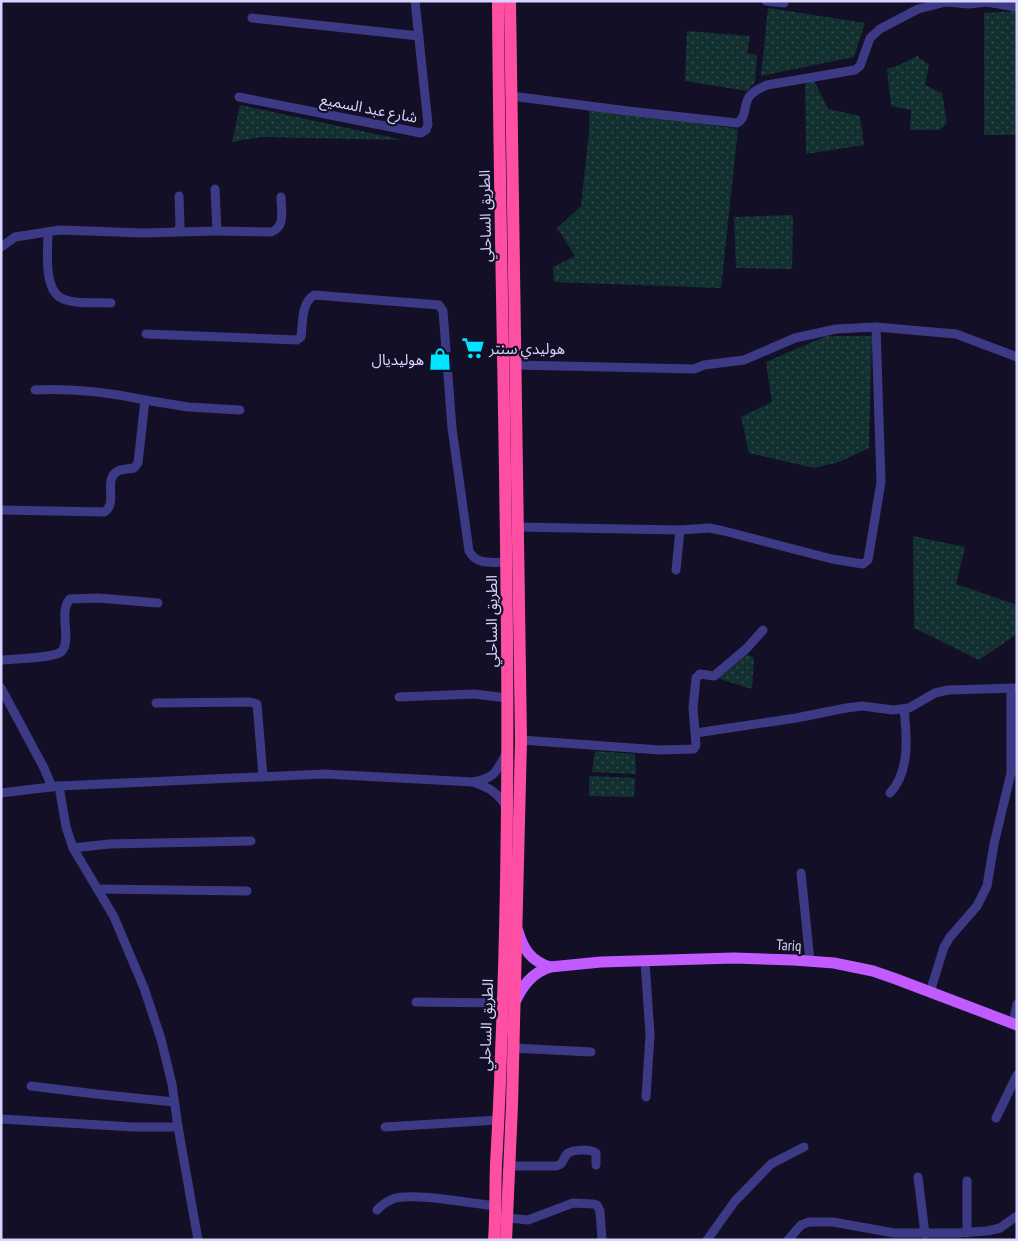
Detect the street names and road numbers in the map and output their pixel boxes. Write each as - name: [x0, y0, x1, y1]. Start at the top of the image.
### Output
- street label: شارع عبد السميع: [318, 89, 419, 130]
- street label: الطريق الساحلي: [475, 170, 498, 262]
- street label: الطريق الساحلي: [482, 575, 503, 667]
- street label: Tariq: [776, 935, 802, 955]
- street label: الطريق الساحلي: [475, 979, 500, 1072]

